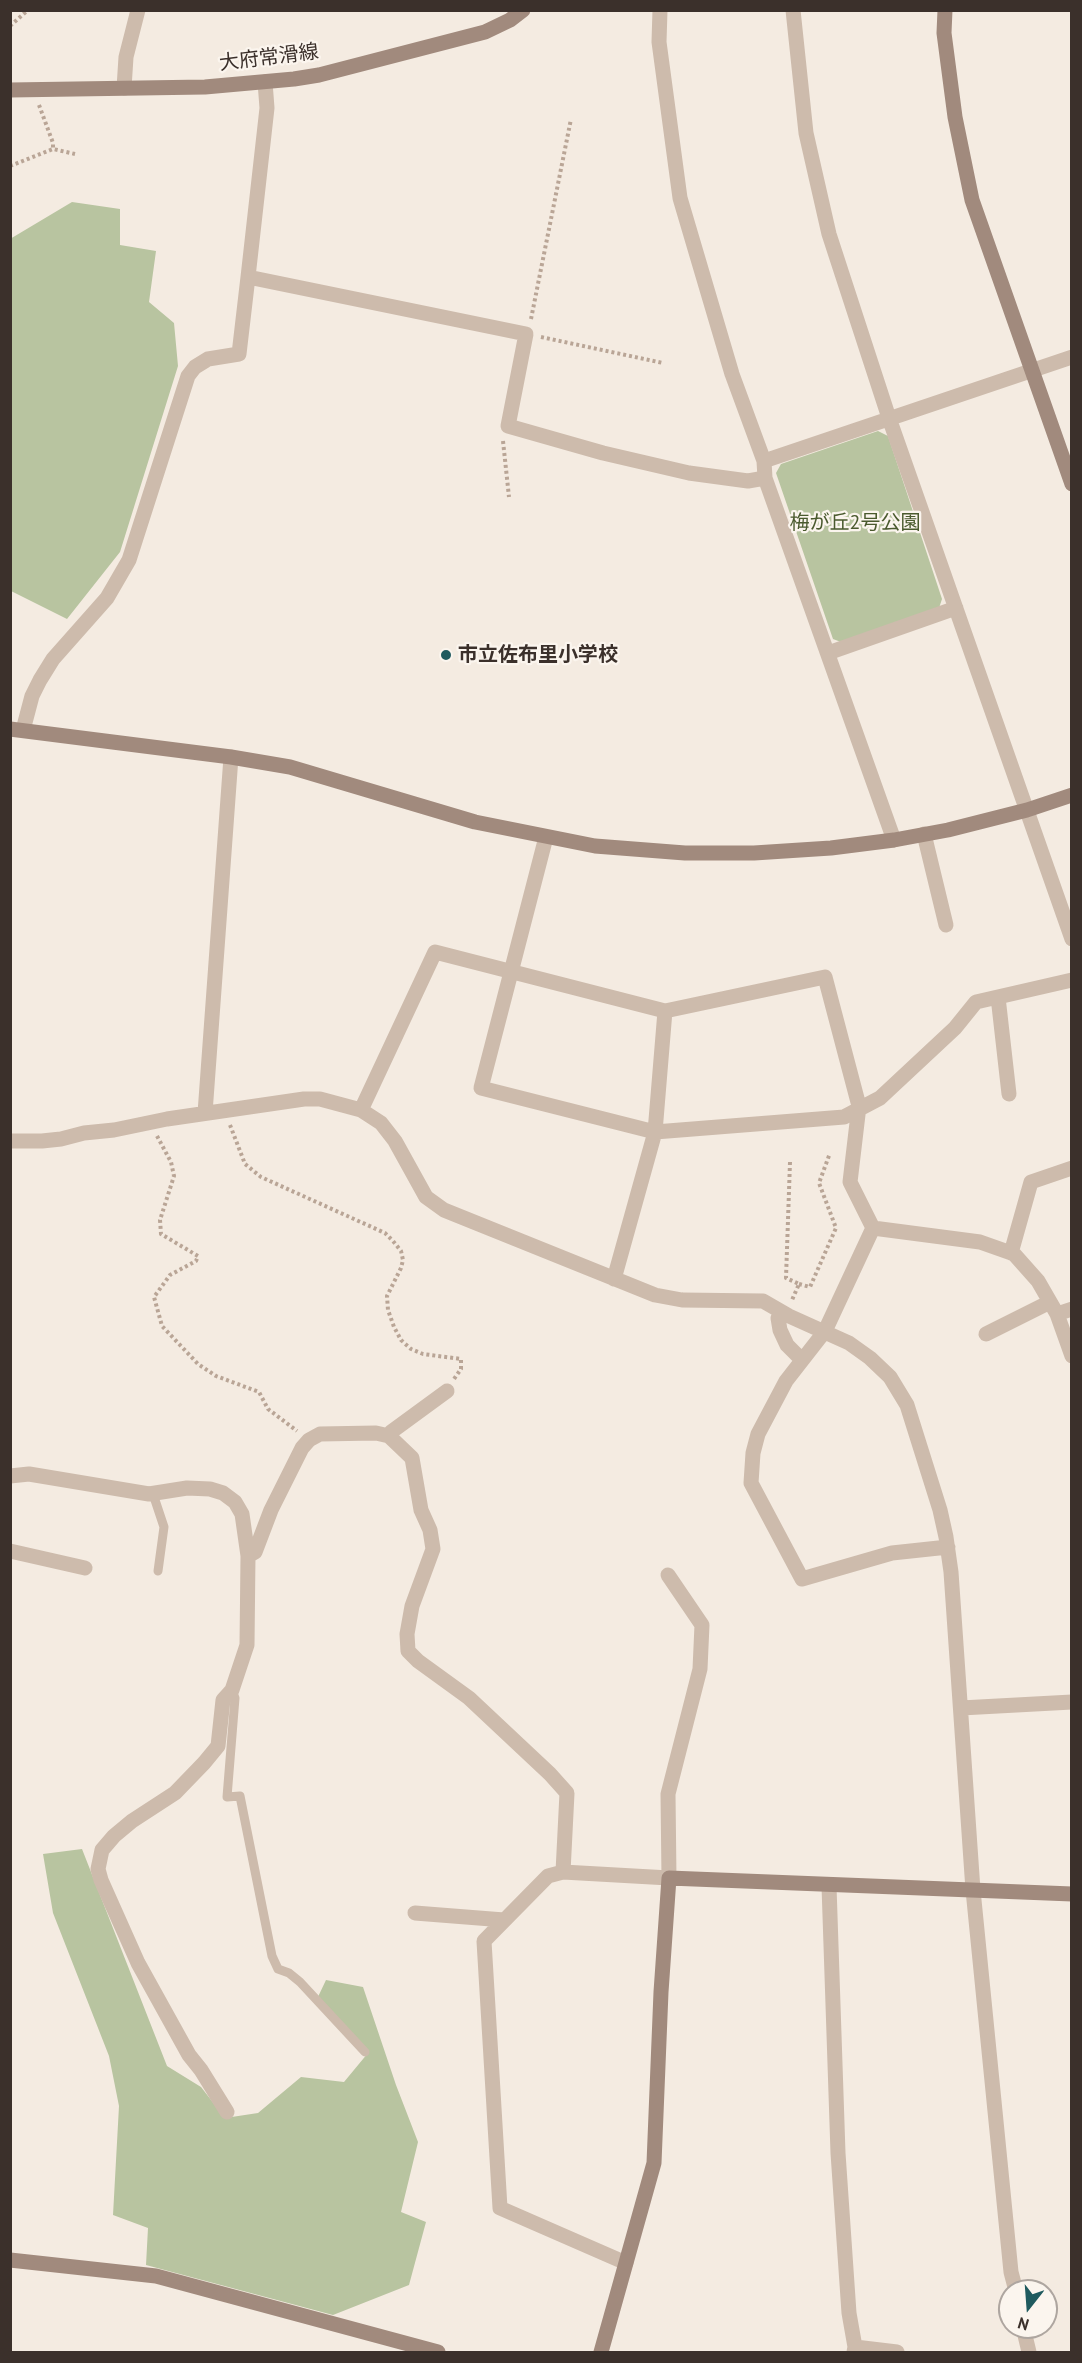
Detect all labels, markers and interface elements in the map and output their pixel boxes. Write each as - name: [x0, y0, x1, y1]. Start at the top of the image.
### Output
- street label: 大府常滑線: [218, 40, 320, 76]
- park label: 梅が丘2号公園: [790, 511, 920, 535]
- place label: 市立佐布里小学校: [458, 643, 618, 667]
- marker: 市立佐布里小学校: [439, 648, 453, 662]
- north arrow: [998, 2279, 1058, 2339]
- text: N: [1015, 2313, 1031, 2335]

